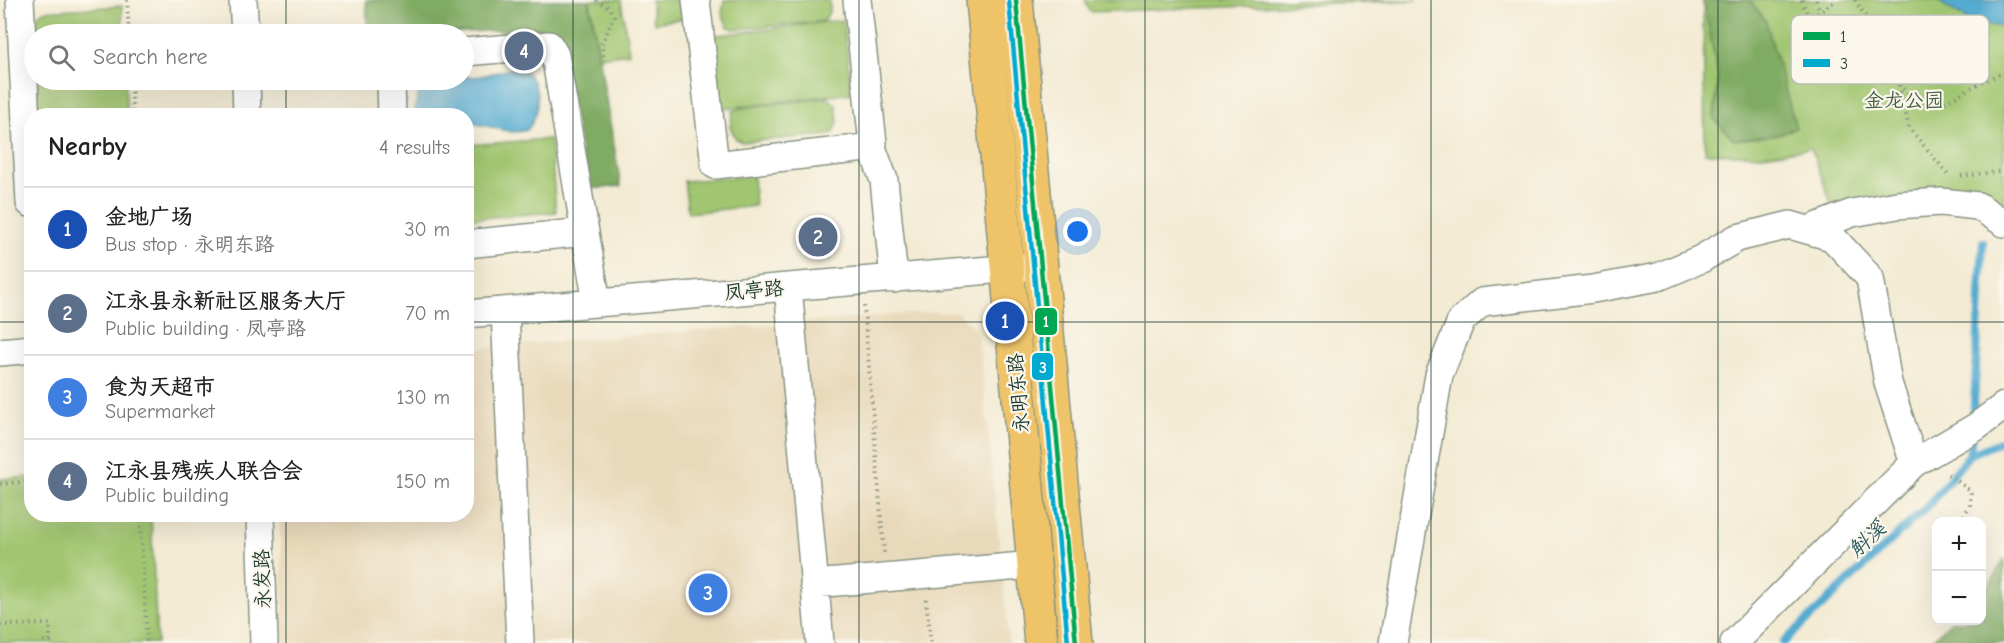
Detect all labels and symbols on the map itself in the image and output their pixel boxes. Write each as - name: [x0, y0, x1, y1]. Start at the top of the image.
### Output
- legend: [1791, 15, 1989, 84]
- pin: 4: [504, 28, 544, 74]
- text: 1: [1840, 28, 1846, 46]
- text: 3: [1840, 55, 1848, 73]
- park label: 金龙公园: [1864, 89, 1944, 112]
- pin: 2: [798, 214, 838, 260]
- your location: [1063, 217, 1092, 246]
- street label: 凤亭路: [723, 276, 786, 305]
- pin: 1: [986, 298, 1024, 344]
- line badge: 1: [1034, 307, 1058, 336]
- text: 1: [1043, 313, 1049, 331]
- street label: 永明东路: [1003, 351, 1033, 434]
- line badge: 3: [1031, 352, 1054, 381]
- text: 3: [1039, 359, 1047, 377]
- water label: 斛溪: [1843, 515, 1891, 562]
- street label: 永发路: [250, 548, 275, 609]
- pin: 3: [688, 570, 728, 616]

